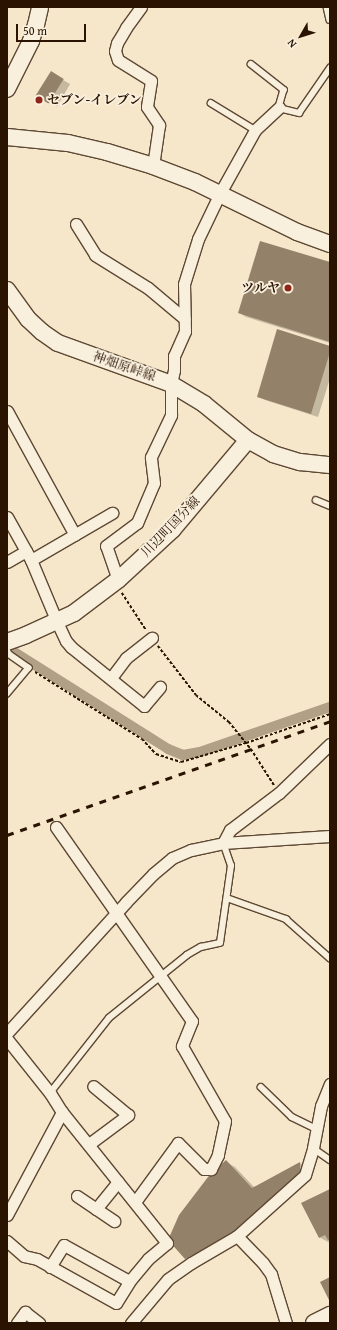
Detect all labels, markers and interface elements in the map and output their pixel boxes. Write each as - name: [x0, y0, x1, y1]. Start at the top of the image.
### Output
- scale bar: [18, 16, 88, 42]
- north arrow: [281, 16, 321, 56]
- text: 50 m: [23, 22, 47, 39]
- text: N: [283, 36, 300, 51]
- place label: セブン-イレブン: [47, 92, 143, 108]
- marker: セブン-イレブン: [34, 95, 44, 105]
- place label: ツルヤ: [241, 280, 280, 296]
- marker: ツルヤ: [283, 283, 293, 293]
- street label: 神畑原峠線: [91, 349, 157, 385]
- street label: 川辺町国分線: [138, 494, 204, 560]

